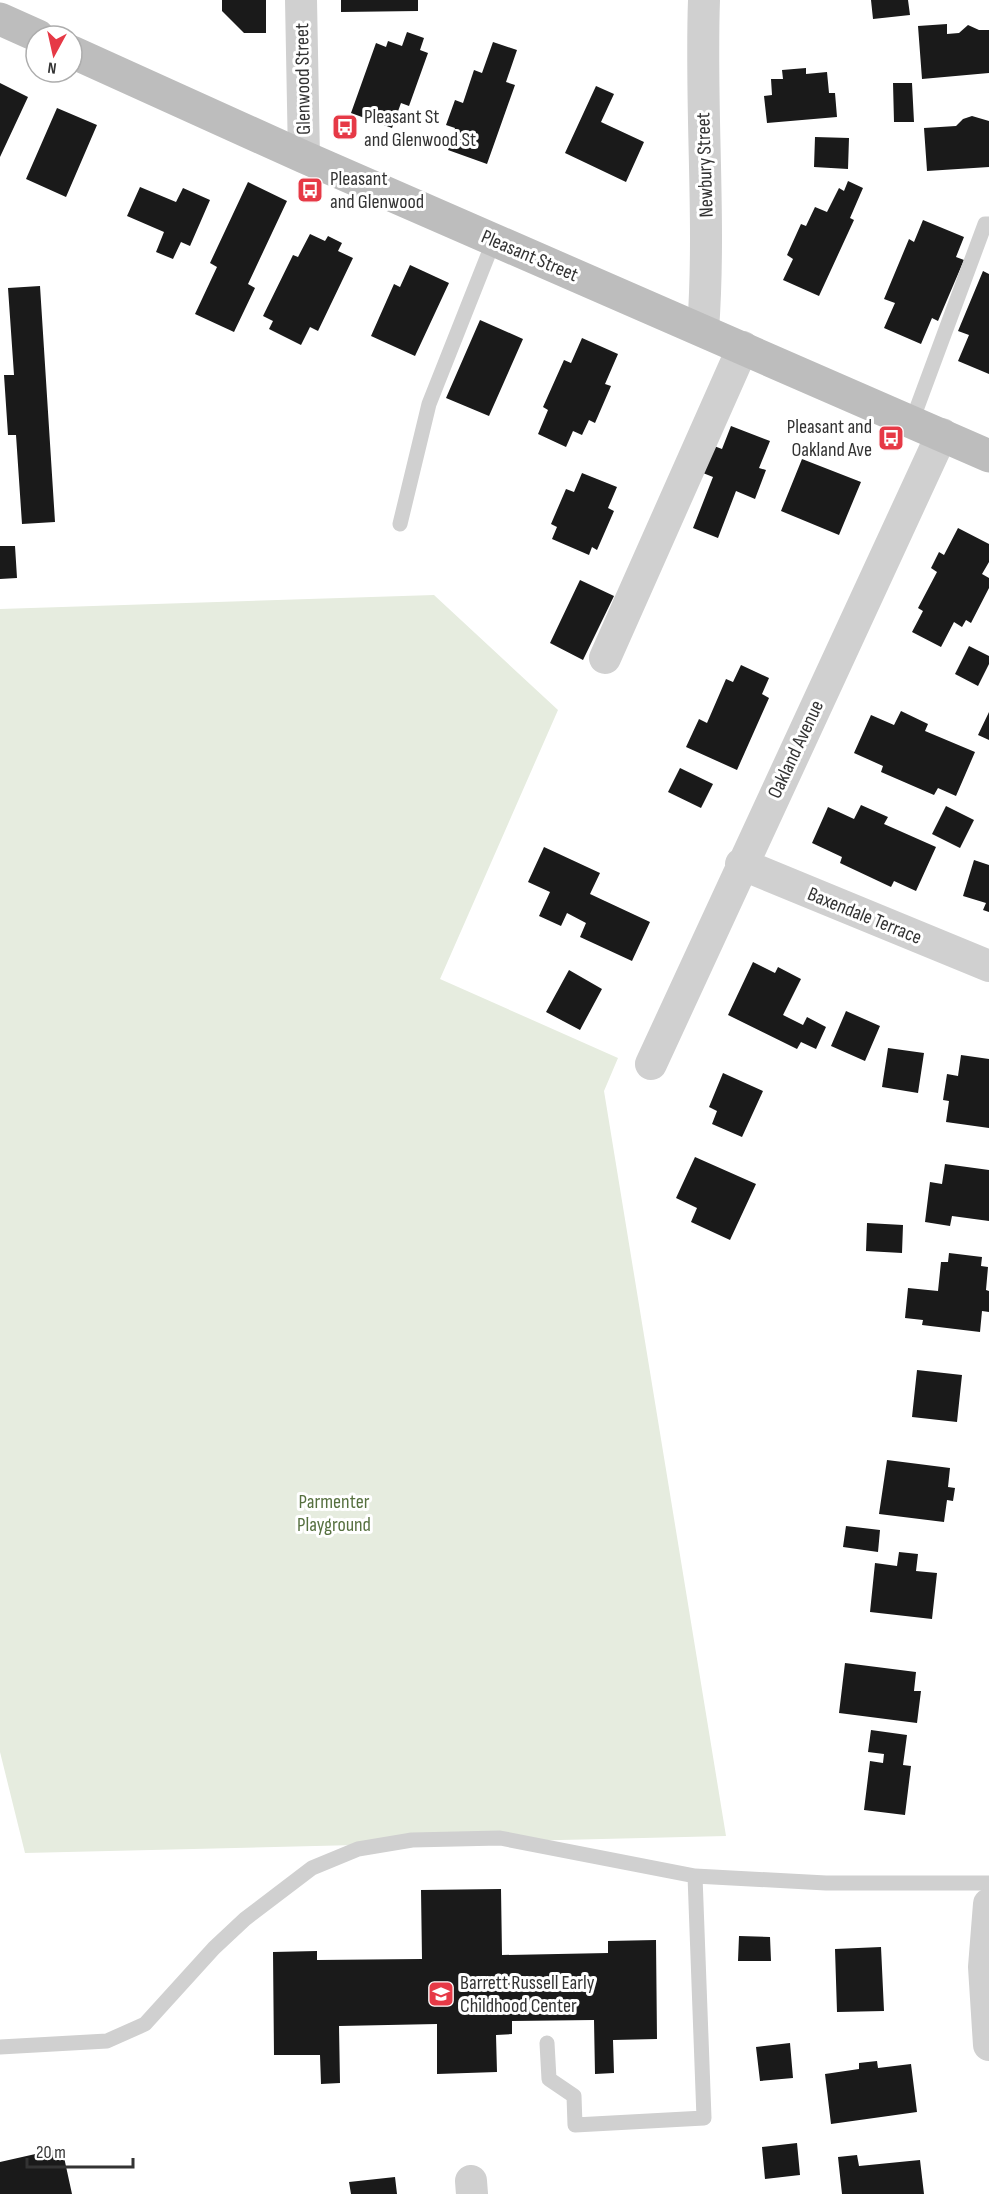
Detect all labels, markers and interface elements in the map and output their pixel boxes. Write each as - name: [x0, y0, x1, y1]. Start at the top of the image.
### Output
- street label: Glenwood Street: [290, 23, 316, 135]
- north arrow: [24, 24, 84, 84]
- text: N: [47, 57, 58, 77]
- place label: Pleasant St and Glenwood St: [364, 105, 476, 152]
- bus stop icon: Pleasant St and Glenwood St: [330, 112, 360, 142]
- street label: Newbury Street: [691, 112, 719, 218]
- place label: Pleasant and Glenwood: [330, 167, 424, 214]
- bus stop icon: Pleasant and Glenwood: [295, 175, 325, 205]
- street label: Pleasant Street: [478, 225, 582, 287]
- place label: Pleasant and Oakland Ave: [787, 415, 872, 462]
- bus stop icon: Pleasant and Oakland Ave: [876, 423, 906, 453]
- street label: Oakland Avenue: [763, 697, 829, 802]
- street label: Baxendale Terrace: [804, 882, 925, 950]
- park label: Parmenter Playground: [297, 1490, 371, 1537]
- place label: Barrett Russell Early Childhood Center: [460, 1971, 595, 2018]
- school or university icon: Barrett Russell Early Childhood Center: [426, 1979, 456, 2009]
- scale bar: [27, 2131, 134, 2169]
- text: 20 m: [36, 2142, 66, 2163]

